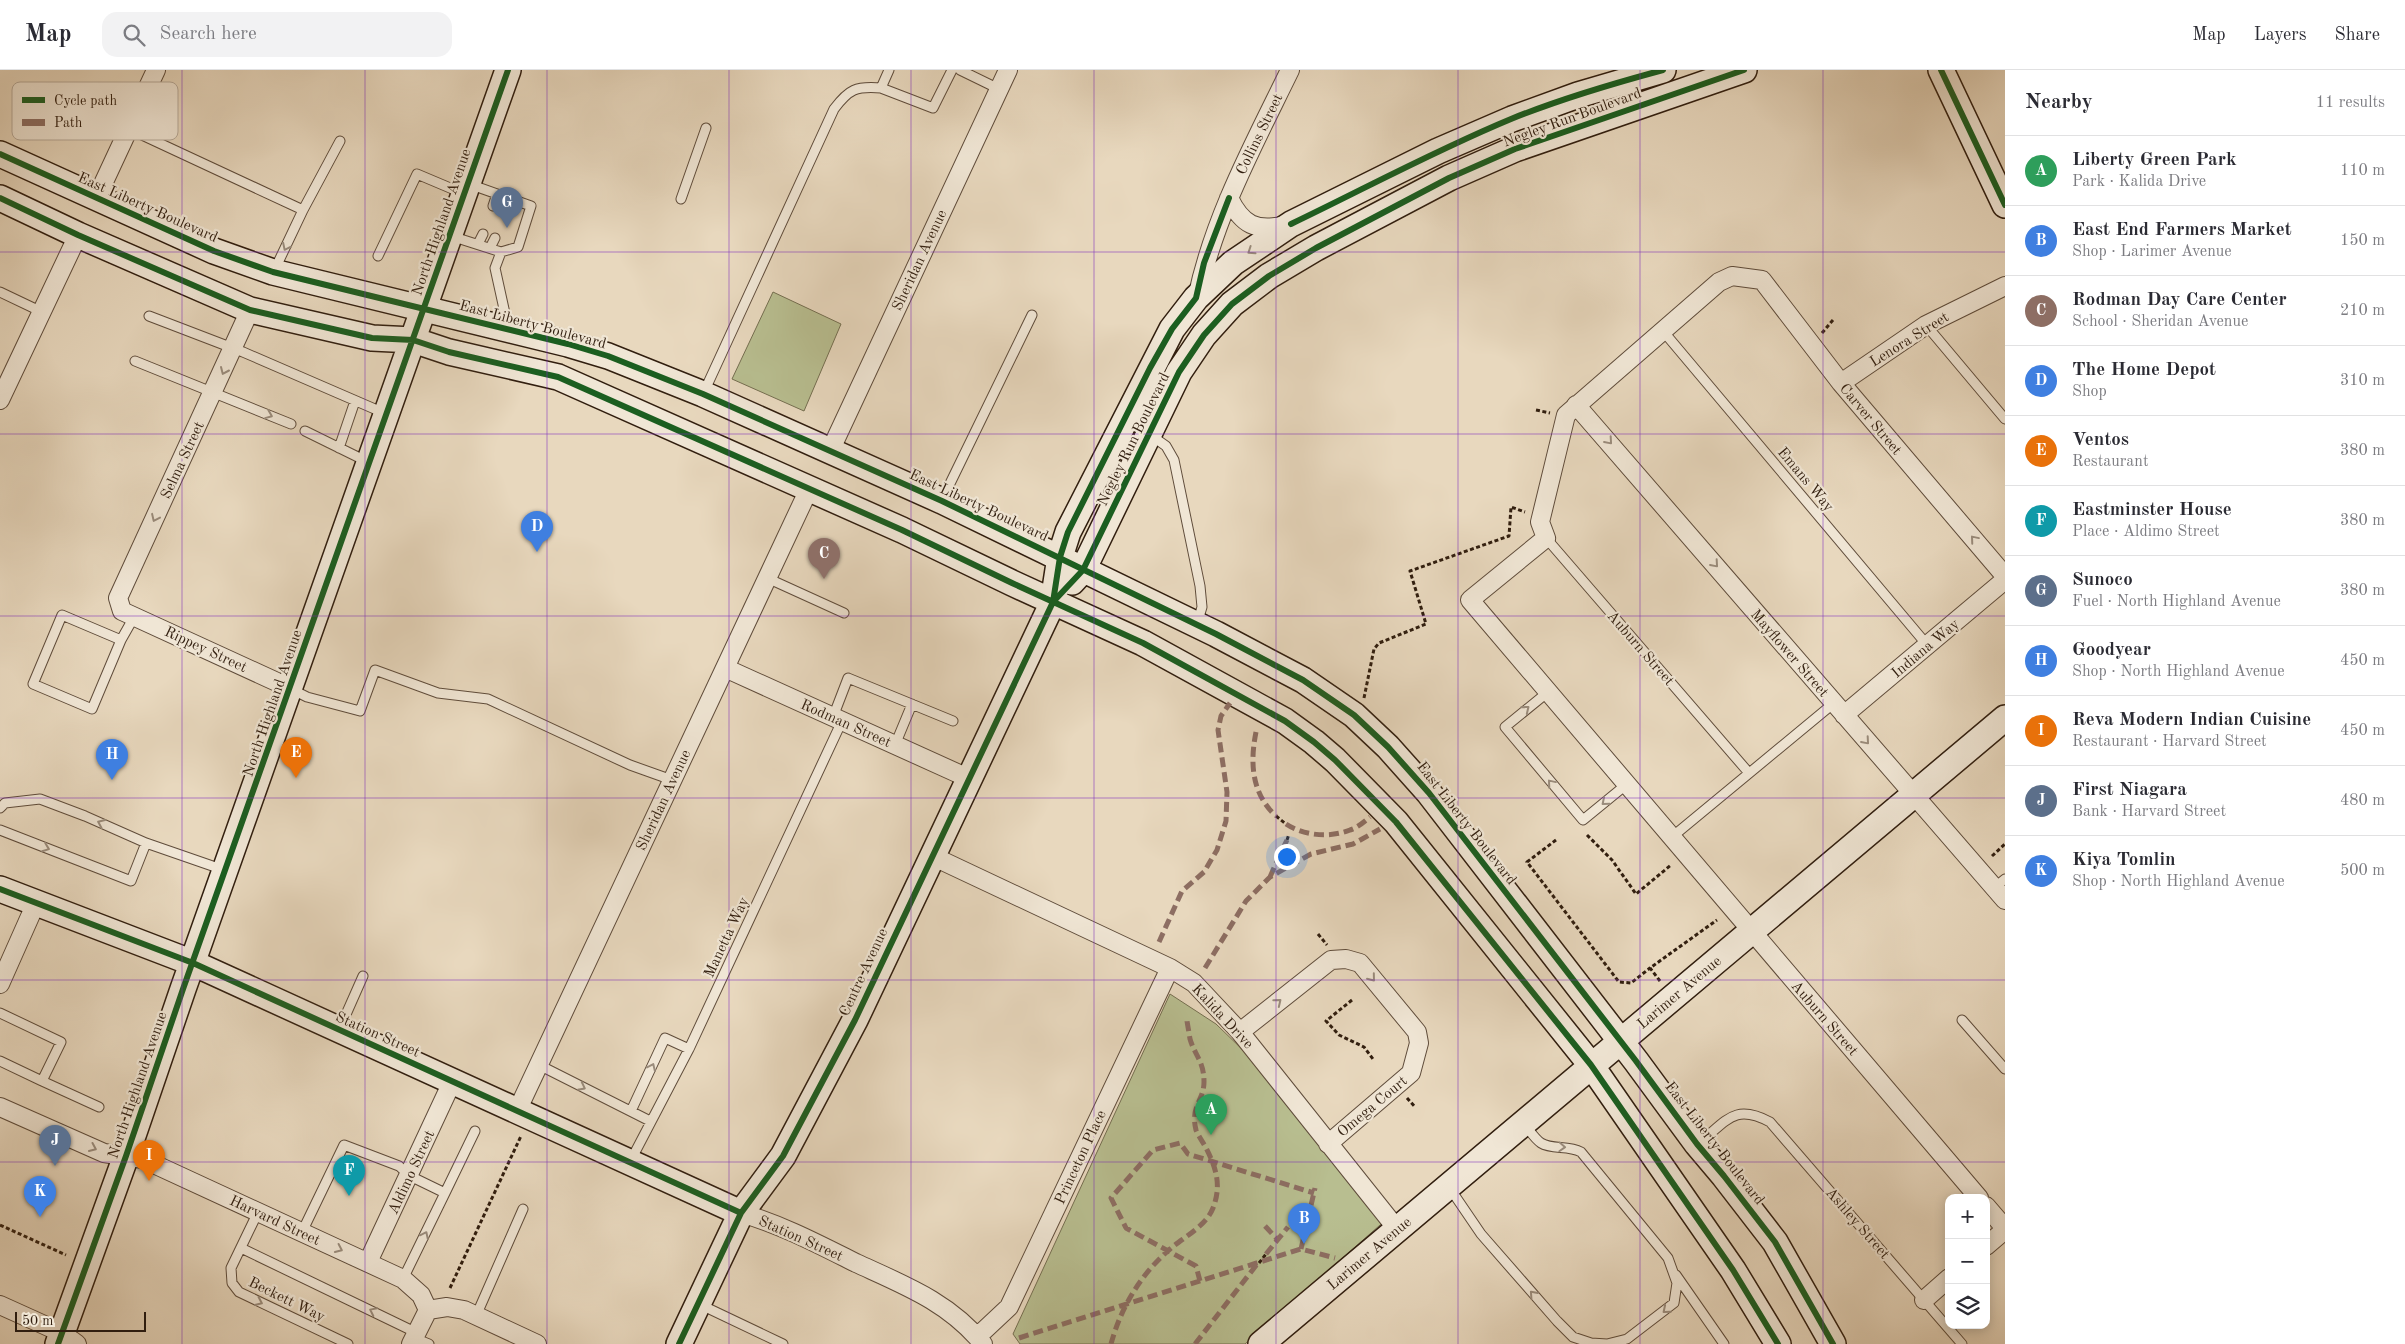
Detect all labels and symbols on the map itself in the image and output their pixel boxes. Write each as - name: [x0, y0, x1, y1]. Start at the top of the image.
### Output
- legend: [12, 82, 178, 140]
- street label: Negley Run Boulevard: [1501, 86, 1644, 150]
- street label: Collins Street: [1234, 92, 1286, 178]
- text: Cycle path: [54, 94, 117, 108]
- text: Path: [54, 116, 83, 130]
- street label: North Highland Avenue: [410, 147, 475, 298]
- street label: East Liberty Boulevard: [75, 171, 220, 246]
- pin: G: [491, 187, 523, 228]
- street label: Sheridan Avenue: [890, 208, 950, 314]
- one-way arrow: [282, 241, 292, 250]
- one-way arrow: [1247, 245, 1257, 254]
- street label: East Liberty Boulevard: [457, 299, 608, 352]
- street label: Lenora Street: [1868, 310, 1952, 370]
- one-way arrow: [219, 366, 230, 375]
- street label: Negley Run Boulevard: [1096, 370, 1173, 509]
- street label: Carver Street: [1836, 381, 1904, 458]
- one-way arrow: [264, 409, 272, 419]
- street label: Selma Street: [159, 420, 208, 502]
- one-way arrow: [1603, 436, 1612, 445]
- street label: Emans Way: [1774, 445, 1836, 515]
- street label: East Liberty Boulevard: [907, 468, 1050, 545]
- pin: D: [521, 511, 553, 552]
- one-way arrow: [151, 513, 161, 522]
- one-way arrow: [1970, 536, 1979, 545]
- pin: C: [808, 538, 840, 579]
- one-way arrow: [1709, 559, 1718, 568]
- street label: Mayflower Street: [1747, 607, 1831, 701]
- street label: Auburn Street: [1604, 609, 1676, 689]
- street label: Indiana Way: [1889, 617, 1963, 682]
- street label: Rippey Street: [162, 625, 249, 676]
- street label: North Highland Avenue: [241, 628, 306, 779]
- street label: Rodman Street: [798, 698, 893, 751]
- one-way arrow: [1521, 706, 1530, 715]
- one-way arrow: [1861, 735, 1870, 744]
- pin: E: [280, 737, 312, 778]
- pin: H: [96, 739, 128, 780]
- street label: Sheridan Avenue: [634, 748, 694, 854]
- street label: East Liberty Boulevard: [1413, 760, 1518, 888]
- one-way arrow: [1548, 779, 1557, 788]
- one-way arrow: [1601, 796, 1610, 805]
- one-way arrow: [97, 819, 106, 830]
- one-way arrow: [41, 842, 49, 852]
- your location: [1274, 844, 1300, 870]
- street label: Manetta Way: [702, 895, 753, 980]
- street label: Centre Avenue: [837, 926, 891, 1019]
- street label: Larimer Avenue: [1635, 954, 1725, 1032]
- one-way arrow: [1367, 972, 1375, 981]
- street label: Auburn Street: [1788, 979, 1860, 1059]
- street label: Kalida Drive: [1188, 982, 1256, 1052]
- one-way arrow: [1273, 999, 1282, 1008]
- street label: North Highland Avenue: [106, 1010, 171, 1161]
- street label: Station Street: [333, 1010, 422, 1061]
- one-way arrow: [646, 1063, 656, 1072]
- street label: Omega Court: [1335, 1074, 1411, 1141]
- one-way arrow: [577, 1080, 586, 1090]
- street label: East Liberty Boulevard: [1661, 1080, 1766, 1208]
- pin: A: [1195, 1094, 1227, 1135]
- street label: Princeton Place: [1053, 1108, 1110, 1207]
- pin: J: [39, 1125, 71, 1166]
- street label: Aldimo Street: [386, 1128, 438, 1217]
- pin: I: [133, 1140, 165, 1181]
- one-way arrow: [1558, 1141, 1566, 1152]
- one-way arrow: [88, 1142, 97, 1152]
- pin: F: [333, 1155, 365, 1196]
- pin: K: [24, 1176, 56, 1217]
- street label: Ashley Street: [1822, 1185, 1892, 1262]
- street label: Harvard Street: [227, 1194, 322, 1249]
- pin: B: [1288, 1203, 1320, 1244]
- street label: Station Street: [756, 1214, 845, 1265]
- street label: Larimer Avenue: [1325, 1215, 1415, 1293]
- one-way arrow: [418, 1231, 429, 1240]
- one-way arrow: [334, 1243, 343, 1253]
- street label: Beckett Way: [246, 1275, 327, 1325]
- one-way arrow: [1530, 1291, 1539, 1300]
- one-way arrow: [254, 1295, 263, 1306]
- one-way arrow: [1663, 1304, 1672, 1312]
- one-way arrow: [369, 1307, 378, 1318]
- scale bar: [15, 1309, 146, 1332]

